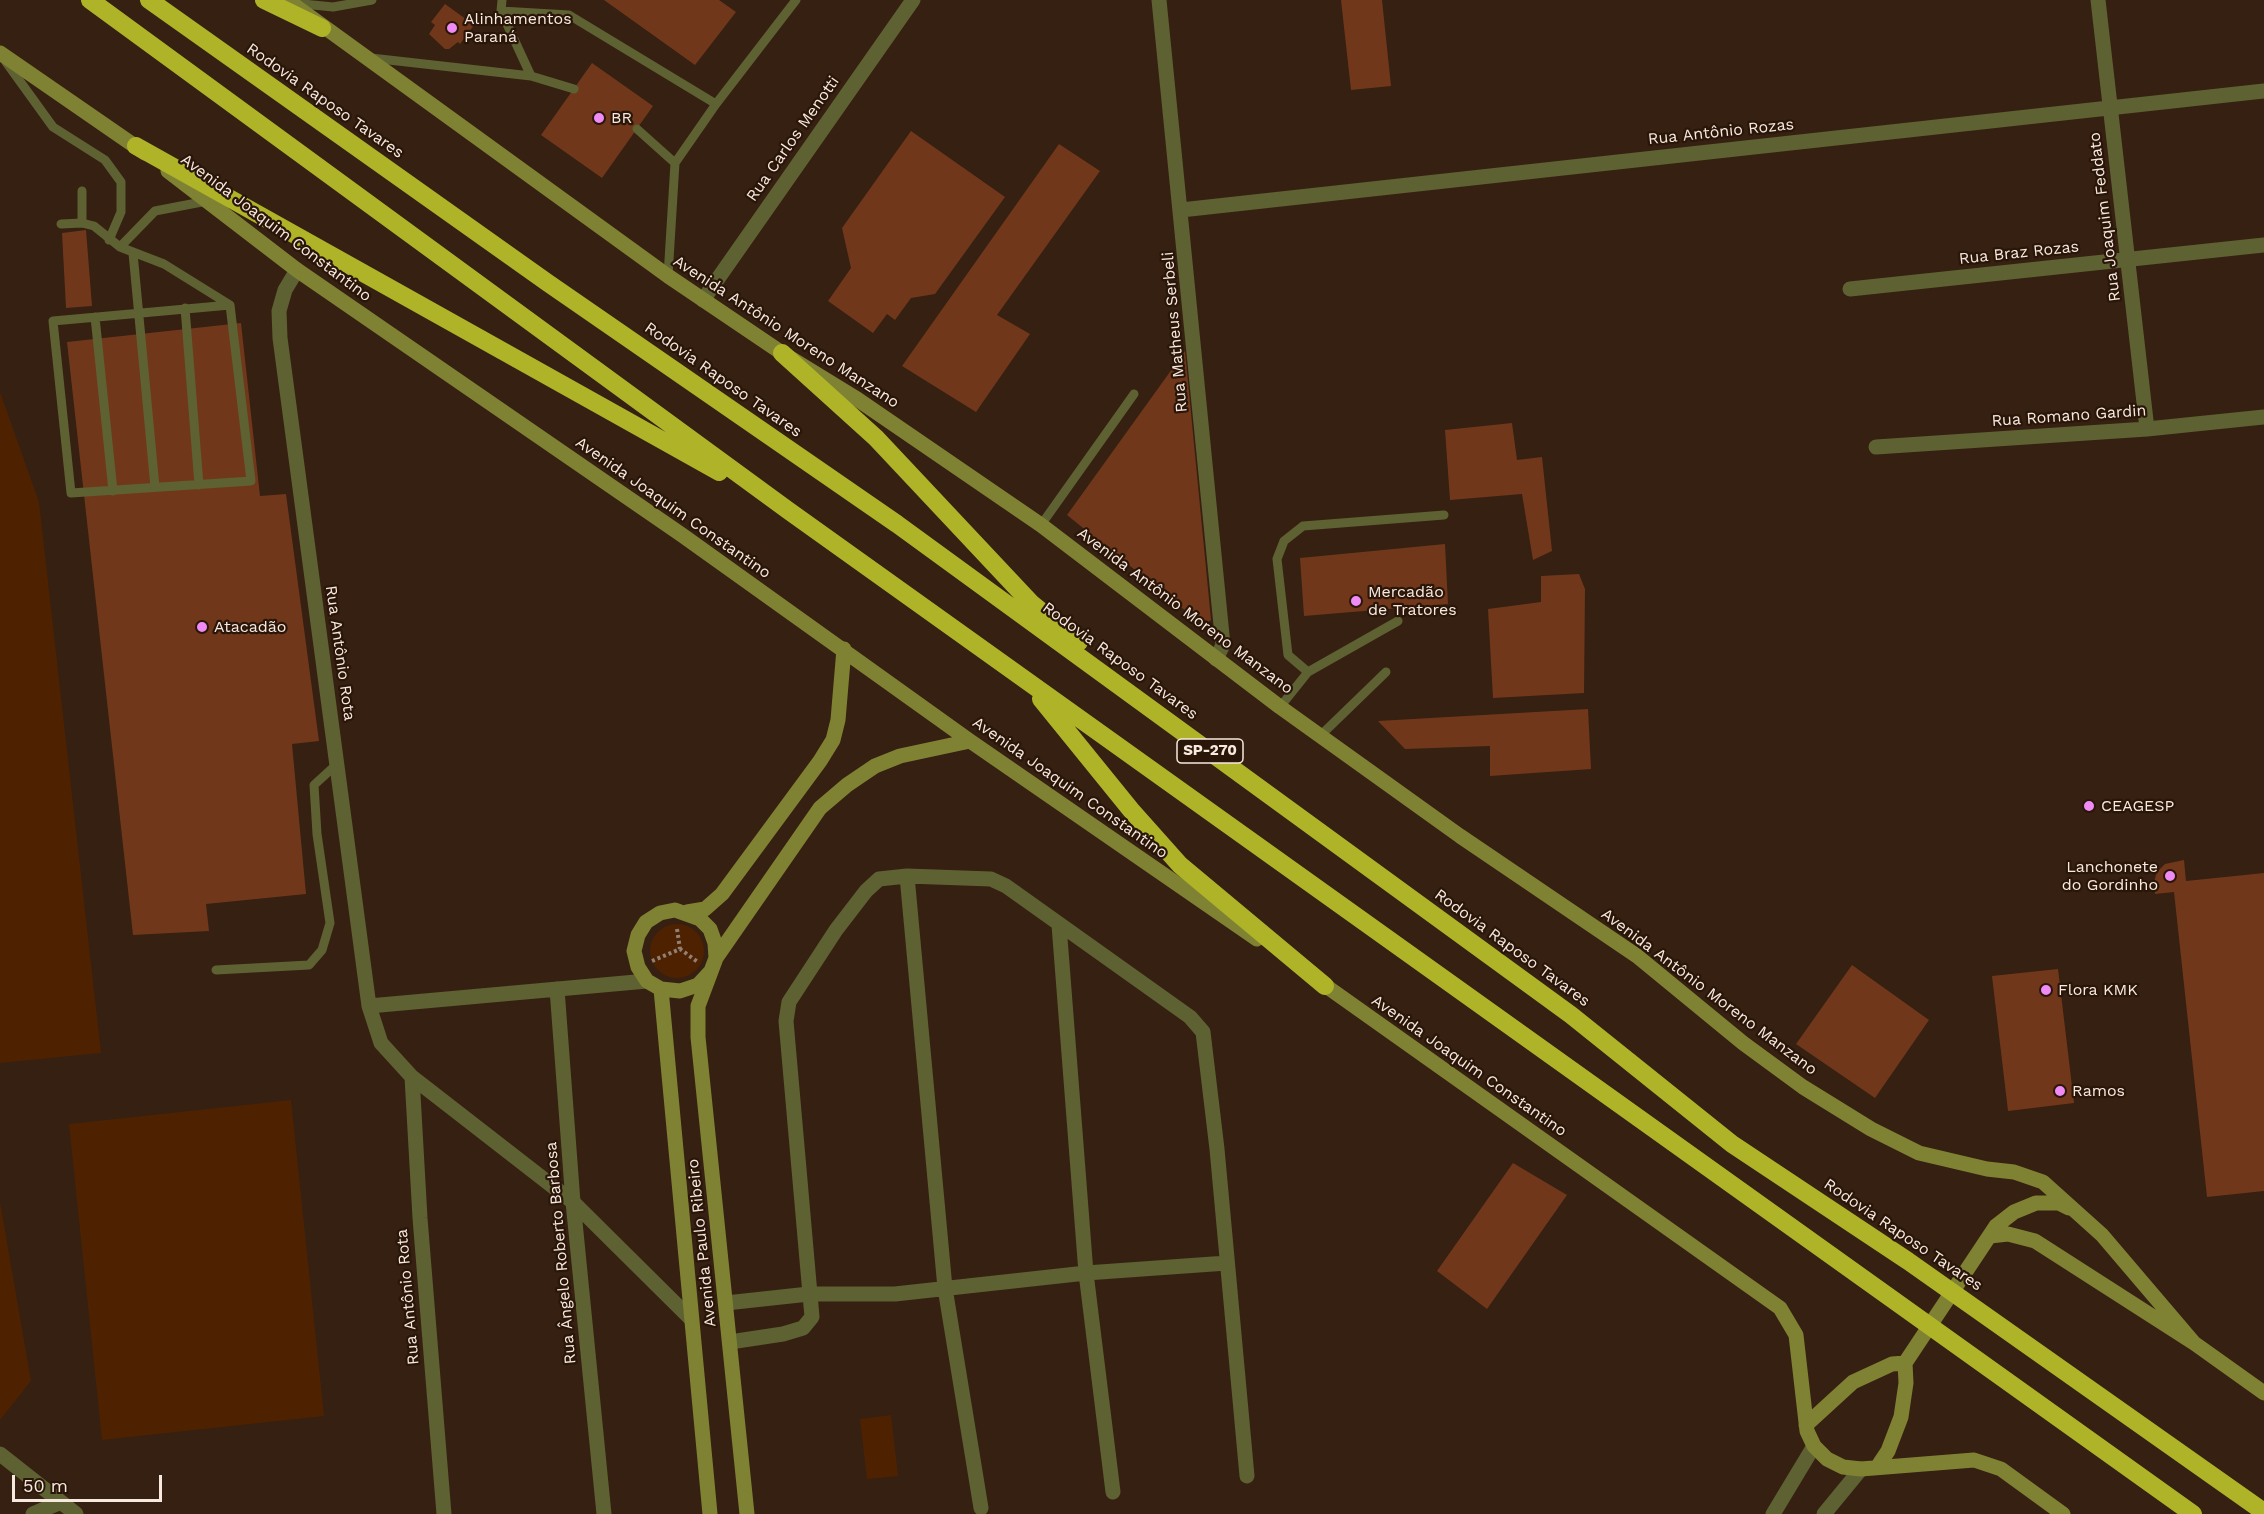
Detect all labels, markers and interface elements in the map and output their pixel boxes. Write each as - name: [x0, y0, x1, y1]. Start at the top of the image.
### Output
- place label: Alinhamentos Paraná: [464, 9, 572, 47]
- marker: Alinhamentos Paraná: [445, 21, 459, 35]
- street label: Rodovia Raposo Tavares: [243, 39, 407, 163]
- street label: Rua Carlos Menotti: [743, 73, 843, 205]
- place label: BR: [611, 108, 632, 128]
- marker: BR: [592, 111, 606, 125]
- street label: Rua Antônio Rozas: [1647, 115, 1795, 149]
- street label: Rua Joaquim Feddato: [2085, 131, 2125, 303]
- street label: Avenida Joaquim Constantino: [177, 150, 375, 306]
- street label: Rua Braz Rozas: [1958, 237, 2080, 269]
- street label: Rua Matheus Serbeli: [1158, 251, 1192, 413]
- street label: Avenida Antônio Moreno Manzano: [669, 252, 903, 412]
- street label: Rodovia Raposo Tavares: [641, 318, 805, 442]
- street label: Rua Romano Gardin: [1991, 401, 2147, 431]
- street label: Avenida Joaquim Constantino: [572, 433, 774, 583]
- street label: Avenida Antônio Moreno Manzano: [1073, 523, 1297, 699]
- place label: Mercadão de Tratores: [1368, 582, 1457, 620]
- street label: Rua Antônio Rota: [321, 584, 359, 722]
- marker: Mercadão de Tratores: [1349, 594, 1363, 608]
- street label: Rodovia Raposo Tavares: [1039, 598, 1201, 724]
- place label: Atacadão: [214, 617, 286, 637]
- marker: Atacadão: [195, 620, 209, 634]
- street label: Avenida Joaquim Constantino: [969, 713, 1171, 863]
- road number: SP-270: [1177, 739, 1243, 763]
- place label: CEAGESP: [2101, 796, 2174, 816]
- marker: CEAGESP: [2082, 799, 2096, 813]
- place label: Lanchonete do Gordinho: [2062, 857, 2158, 895]
- marker: Lanchonete do Gordinho: [2163, 869, 2177, 883]
- street label: Rodovia Raposo Tavares: [1431, 885, 1593, 1011]
- street label: Avenida Antônio Moreno Manzano: [1597, 904, 1821, 1080]
- place label: Flora KMK: [2058, 980, 2138, 1000]
- marker: Flora KMK: [2039, 983, 2053, 997]
- street label: Avenida Joaquim Constantino: [1368, 991, 1570, 1141]
- place label: Ramos: [2072, 1081, 2125, 1101]
- marker: Ramos: [2053, 1084, 2067, 1098]
- street label: Rua Ângelo Roberto Barbosa: [542, 1141, 580, 1365]
- street label: Avenida Paulo Ribeiro: [684, 1158, 720, 1328]
- street label: Rodovia Raposo Tavares: [1820, 1175, 1986, 1295]
- street label: Rua Antônio Rota: [392, 1228, 424, 1366]
- scale bar: [15, 1463, 165, 1501]
- text: 50 m: [23, 1475, 68, 1496]

